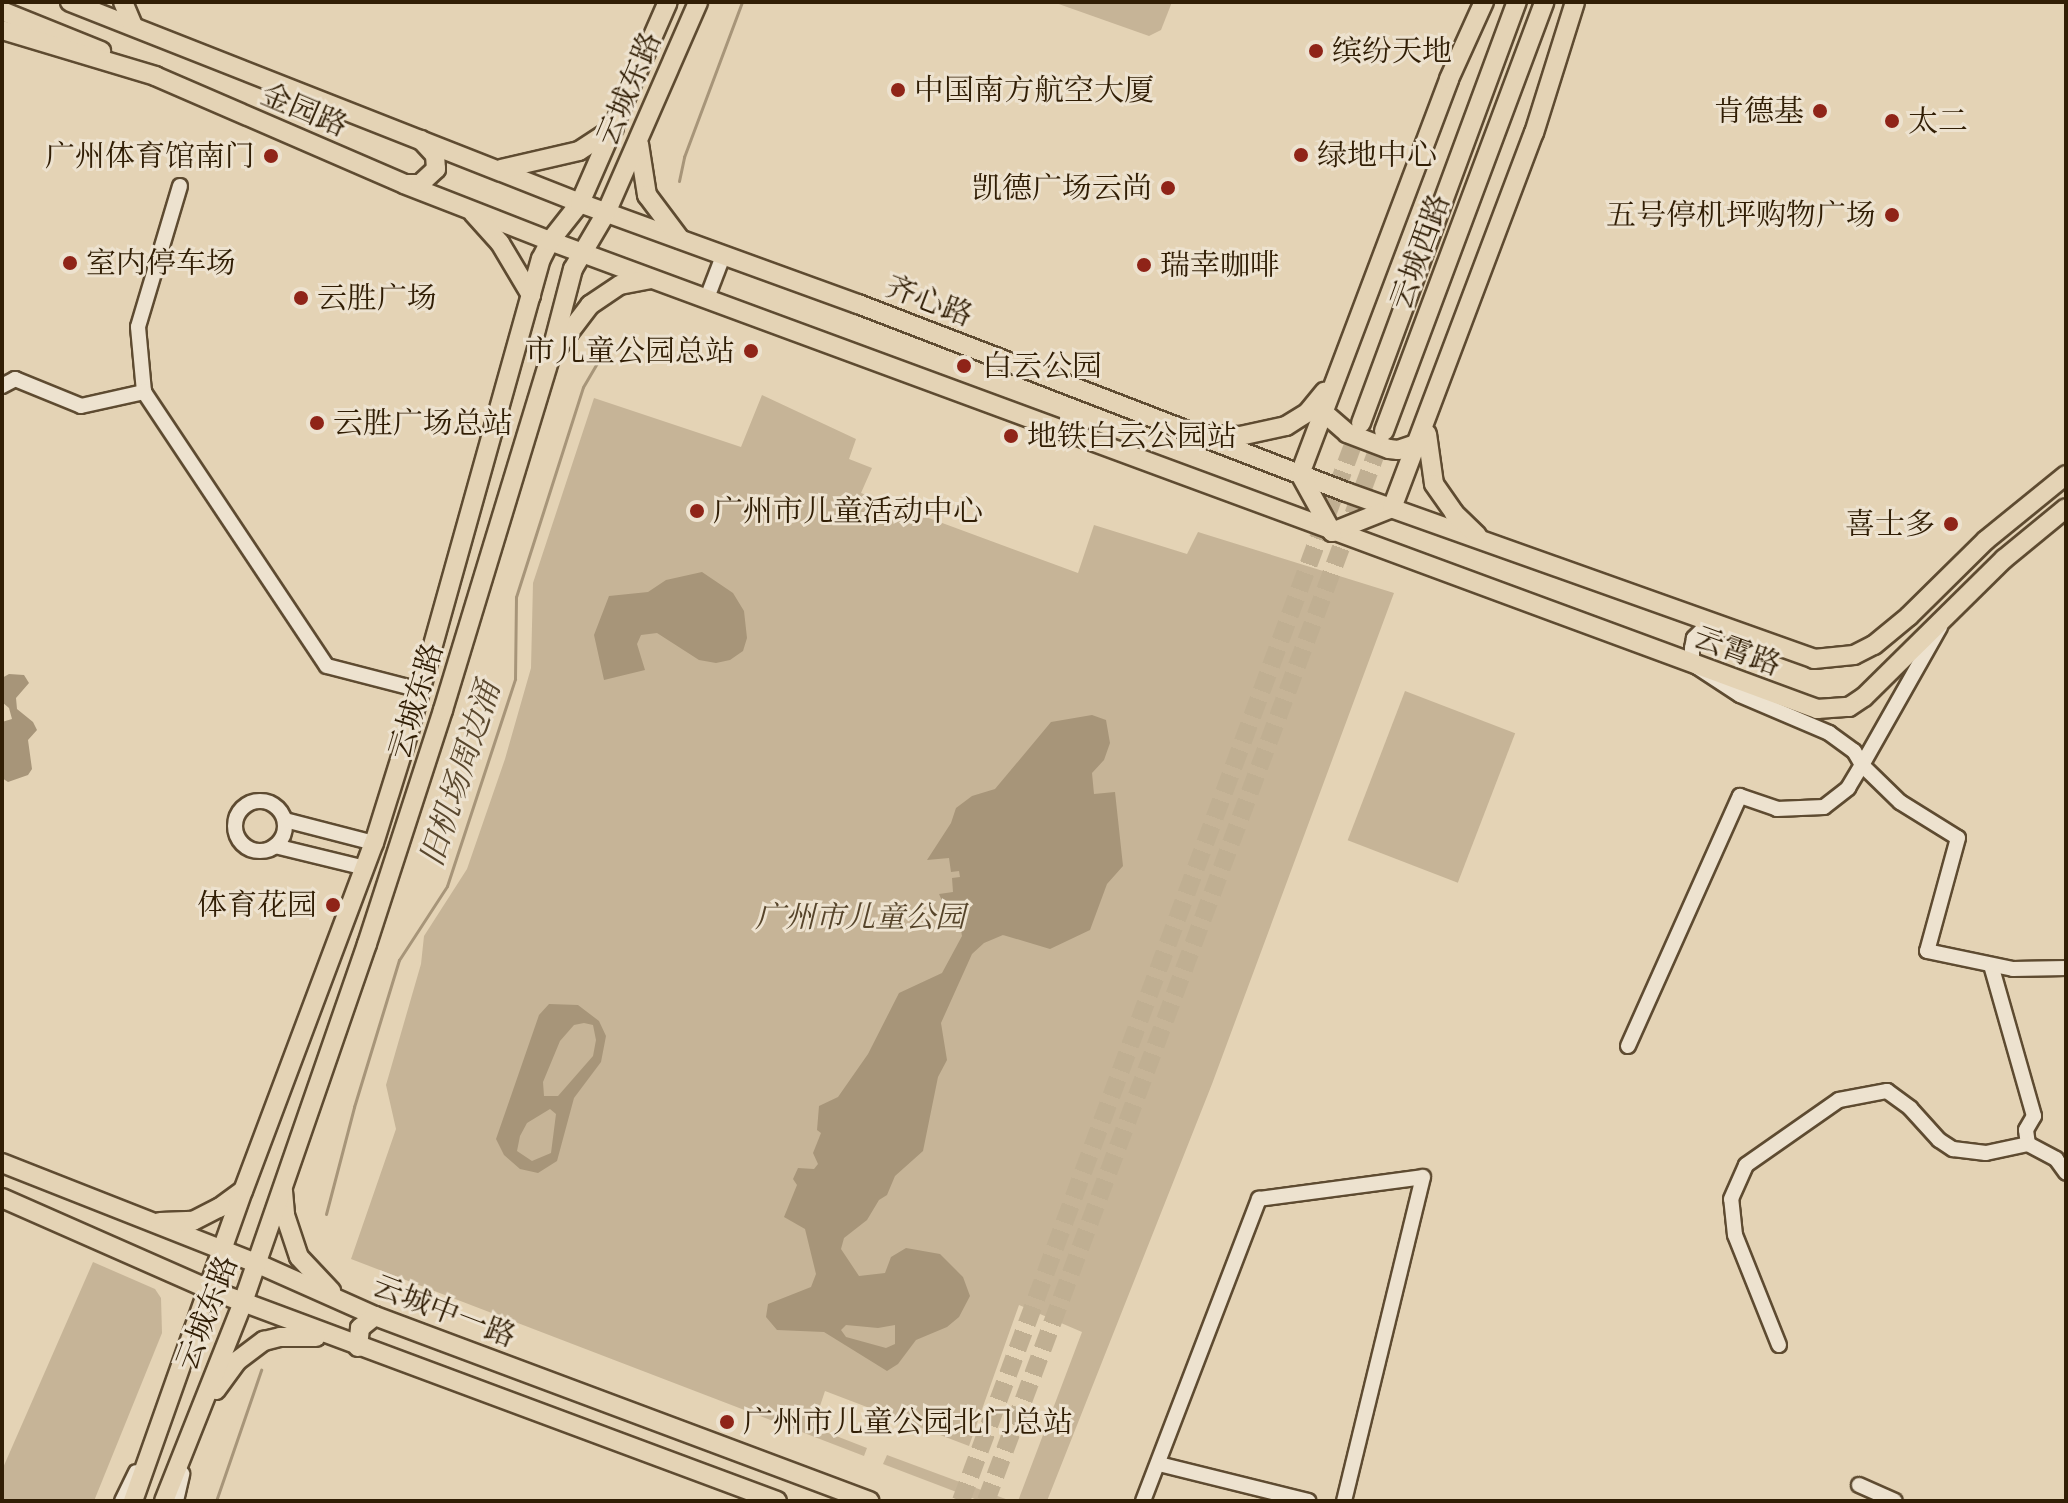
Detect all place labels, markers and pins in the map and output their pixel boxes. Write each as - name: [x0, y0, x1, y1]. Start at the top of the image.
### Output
- place label: 缤纷天地: [1332, 33, 1452, 69]
- marker: 缤纷天地: [1307, 42, 1325, 60]
- place label: 中国南方航空大厦: [914, 72, 1154, 108]
- marker: 中国南方航空大厦: [889, 81, 907, 99]
- place label: 肯德基: [1714, 93, 1804, 129]
- marker: 肯德基: [1811, 102, 1829, 120]
- place label: 太二: [1908, 103, 1968, 139]
- marker: 太二: [1883, 112, 1901, 130]
- place label: 绿地中心: [1317, 137, 1437, 173]
- place label: 广州体育馆南门: [45, 138, 255, 174]
- marker: 绿地中心: [1292, 146, 1310, 164]
- marker: 广州体育馆南门: [262, 147, 280, 165]
- place label: 凯德广场云尚: [972, 170, 1152, 206]
- marker: 凯德广场云尚: [1159, 179, 1177, 197]
- place label: 五号停机坪购物广场: [1606, 197, 1876, 233]
- marker: 五号停机坪购物广场: [1883, 206, 1901, 224]
- place label: 室内停车场: [86, 245, 236, 281]
- place label: 瑞幸咖啡: [1160, 247, 1280, 283]
- marker: 室内停车场: [61, 254, 79, 272]
- marker: 瑞幸咖啡: [1135, 256, 1153, 274]
- place label: 云胜广场: [317, 280, 437, 316]
- marker: 云胜广场: [292, 289, 310, 307]
- place label: 市儿童公园总站: [525, 333, 735, 369]
- marker: 市儿童公园总站: [742, 342, 760, 360]
- place label: 白云公园: [982, 348, 1102, 384]
- marker: 白云公园: [953, 355, 975, 377]
- place label: 云胜广场总站: [333, 405, 513, 441]
- marker: 云胜广场总站: [308, 414, 326, 432]
- place label: 地铁白云公园站: [1027, 418, 1237, 454]
- marker: 地铁白云公园站: [1002, 427, 1020, 445]
- place label: 广州市儿童活动中心: [713, 493, 983, 529]
- marker: 广州市儿童活动中心: [688, 502, 706, 520]
- place label: 喜士多: [1845, 506, 1935, 542]
- marker: 喜士多: [1942, 515, 1960, 533]
- place label: 体育花园: [197, 887, 317, 923]
- marker: 体育花园: [324, 896, 342, 914]
- place label: 广州市儿童公园北门总站: [743, 1404, 1073, 1440]
- marker: 广州市儿童公园北门总站: [718, 1413, 736, 1431]

